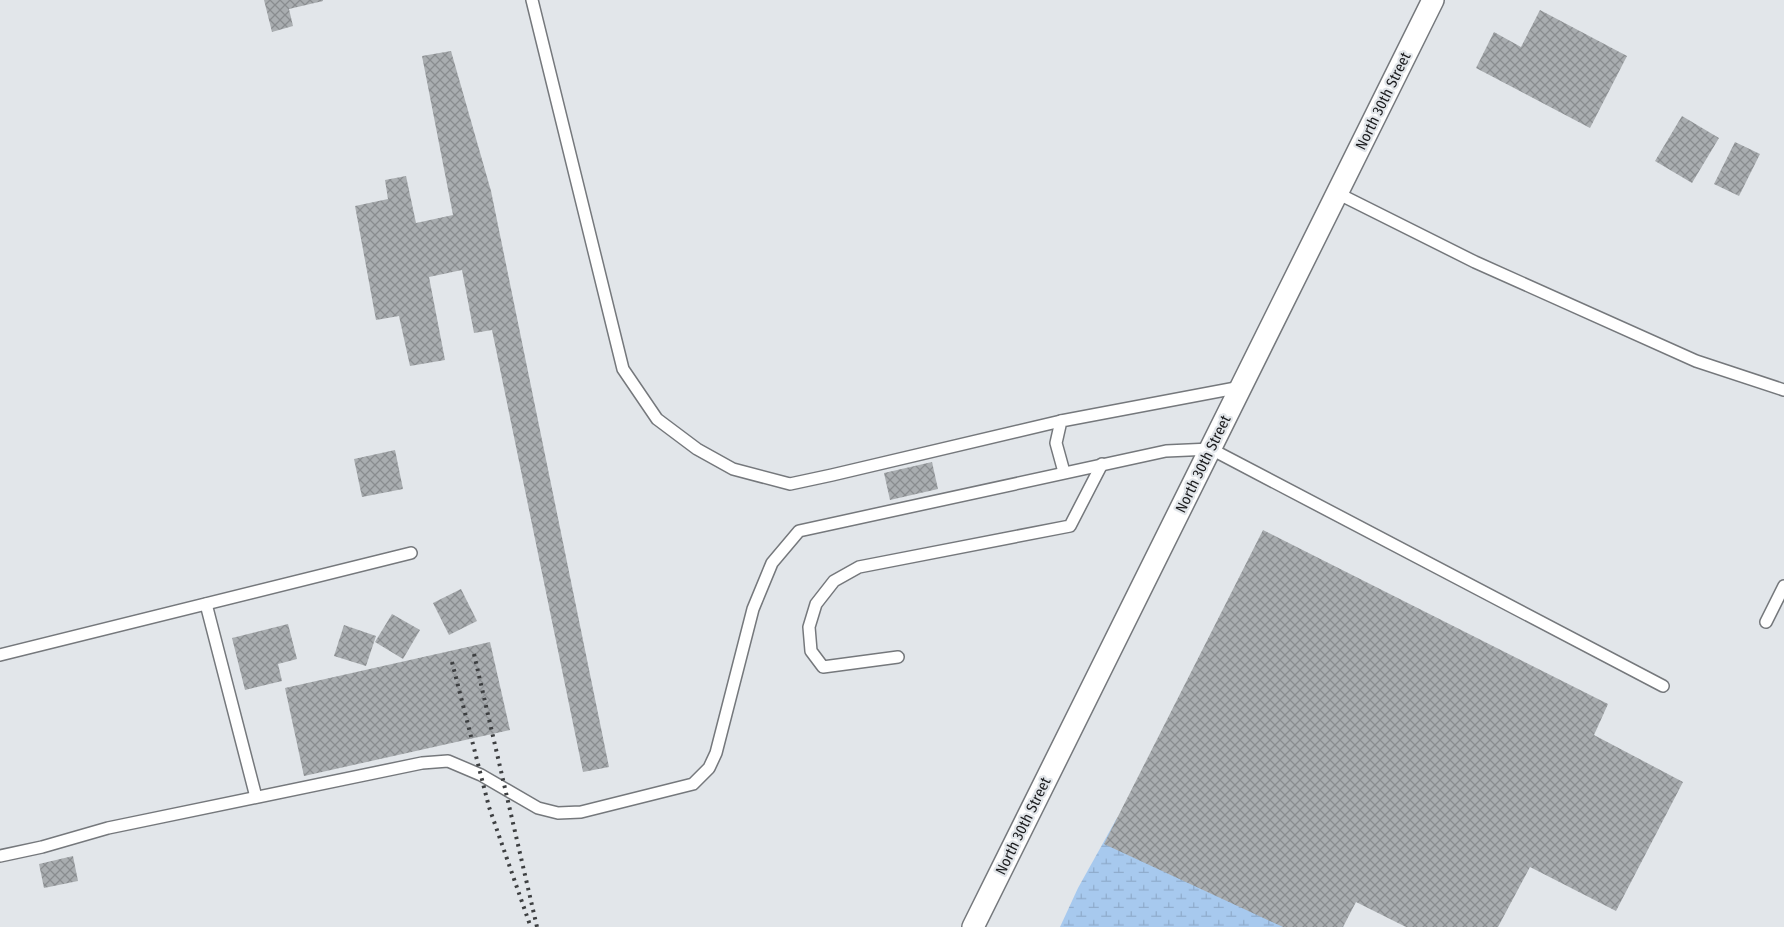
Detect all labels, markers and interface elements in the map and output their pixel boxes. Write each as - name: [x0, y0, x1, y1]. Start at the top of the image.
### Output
- street label: North 30th Street: [1352, 49, 1414, 153]
- street label: North 30th Street: [1172, 412, 1234, 516]
- street label: North 30th Street: [992, 774, 1054, 878]

